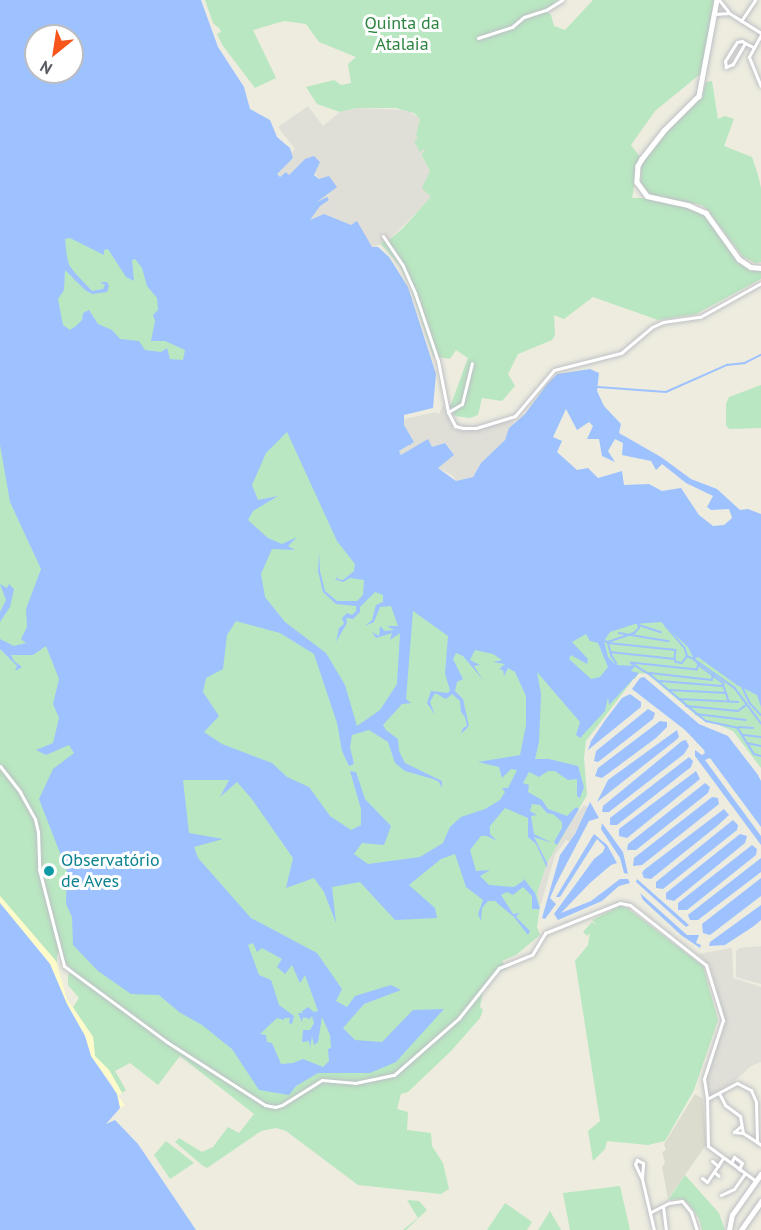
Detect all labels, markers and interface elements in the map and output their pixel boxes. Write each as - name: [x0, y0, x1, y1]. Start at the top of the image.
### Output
- park label: Quinta da Atalaia: [364, 13, 440, 56]
- north arrow: [24, 24, 84, 84]
- text: N: [36, 57, 56, 79]
- place label: Observatório de Aves: [61, 850, 160, 892]
- marker: Observatório de Aves: [42, 864, 56, 878]

